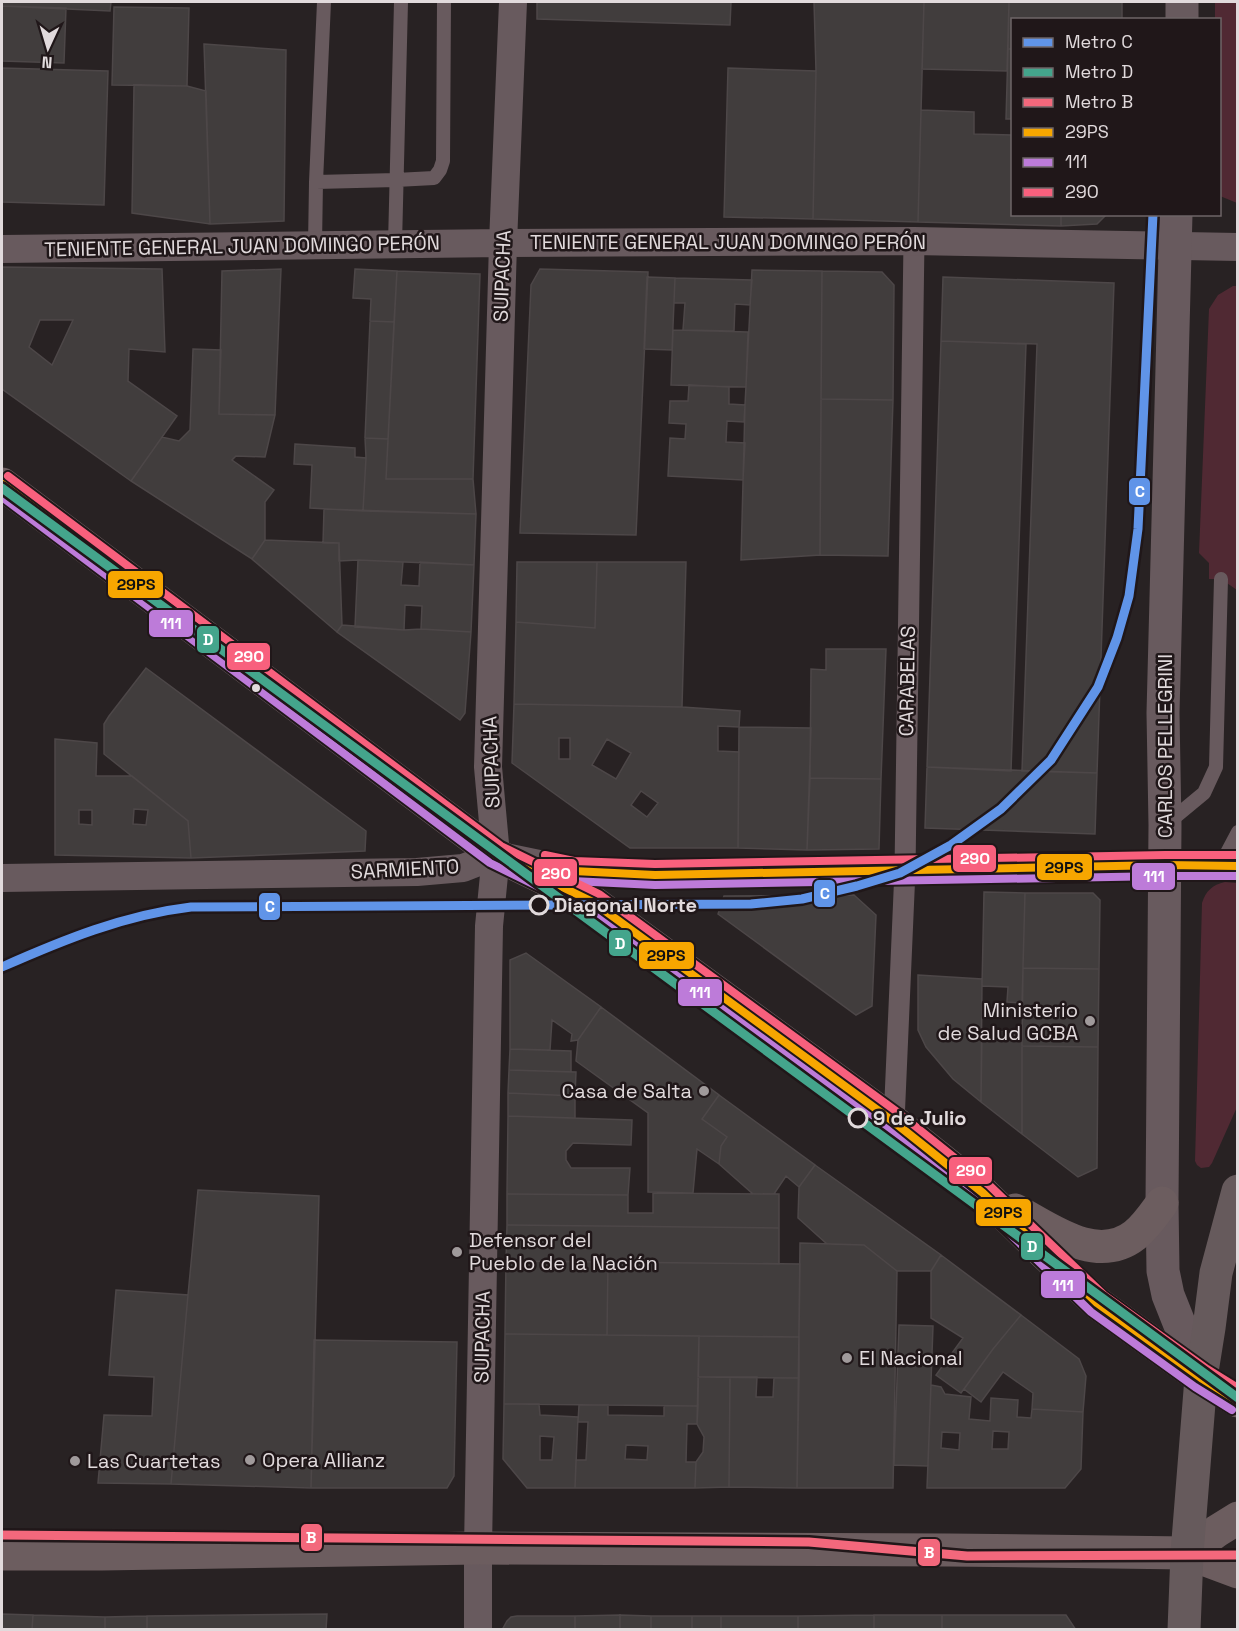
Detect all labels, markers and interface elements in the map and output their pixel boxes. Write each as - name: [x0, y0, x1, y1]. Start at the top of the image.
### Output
- north arrow: [18, 18, 78, 78]
- legend: [1011, 18, 1221, 216]
- text: Metro C: [1065, 30, 1133, 53]
- text: N: [41, 52, 53, 73]
- text: Metro D: [1065, 60, 1133, 83]
- text: Metro B: [1065, 90, 1133, 113]
- text: 29PS: [1065, 120, 1109, 143]
- text: 111: [1065, 150, 1088, 173]
- text: 29O: [1065, 180, 1099, 203]
- street label: SUIPACHA: [487, 229, 517, 323]
- street label: TENIENTE GENERAL JUAN DOMINGO PERÓN: [530, 229, 926, 255]
- street label: TENIENTE GENERAL JUAN DOMINGO PERÓN: [44, 230, 440, 262]
- line badge: C: [1128, 477, 1151, 506]
- text: C: [1135, 481, 1145, 502]
- line badge: 29PS: [107, 570, 164, 599]
- text: 29PS: [117, 574, 156, 595]
- line badge: 111: [148, 609, 194, 638]
- text: 111: [160, 613, 182, 634]
- line badge: D: [196, 625, 220, 654]
- street label: CARABELAS: [893, 625, 921, 737]
- text: D: [203, 629, 213, 650]
- line badge: 29O: [226, 642, 271, 671]
- text: 29O: [234, 646, 264, 667]
- street label: CARLOS PELLEGRINI: [1152, 654, 1178, 838]
- unlabelled marker: [250, 682, 262, 694]
- street label: SUIPACHA: [476, 715, 506, 809]
- line badge: 29O: [952, 844, 997, 873]
- text: 29O: [960, 848, 990, 869]
- street label: SARMIENTO: [350, 853, 460, 885]
- line badge: 29PS: [1036, 853, 1093, 881]
- text: 29PS: [1045, 857, 1084, 878]
- line badge: 29O: [533, 858, 578, 887]
- line badge: 111: [1131, 862, 1176, 891]
- text: 29O: [541, 863, 571, 884]
- text: 111: [1143, 866, 1165, 887]
- line badge: C: [813, 879, 836, 908]
- text: C: [820, 883, 830, 904]
- line badge: C: [258, 892, 281, 921]
- place label: Diagonal Norte: [554, 892, 697, 918]
- marker: Diagonal Norte: [529, 895, 549, 915]
- text: C: [265, 896, 275, 917]
- line badge: D: [608, 929, 632, 957]
- text: D: [615, 933, 625, 954]
- line badge: 29PS: [638, 941, 695, 970]
- text: 29PS: [647, 945, 686, 966]
- line badge: 111: [677, 978, 723, 1007]
- text: 111: [689, 982, 711, 1003]
- place label: Ministerio de Salud GCBA: [937, 997, 1078, 1046]
- marker: Ministerio de Salud GCBA: [1083, 1014, 1097, 1028]
- place label: Casa de Salta: [561, 1078, 692, 1104]
- marker: Casa de Salta: [697, 1084, 711, 1098]
- place label: 9 de Julio: [873, 1105, 967, 1131]
- marker: 9 de Julio: [848, 1108, 868, 1128]
- line badge: 29O: [948, 1156, 993, 1185]
- text: 29O: [956, 1160, 986, 1181]
- line badge: 29PS: [975, 1198, 1032, 1227]
- text: 29PS: [984, 1202, 1023, 1223]
- place label: Defensor del Pueblo de la Nación: [469, 1227, 658, 1276]
- line badge: D: [1020, 1232, 1044, 1261]
- text: D: [1027, 1236, 1037, 1257]
- marker: Defensor del Pueblo de la Nación: [450, 1245, 464, 1259]
- line badge: 111: [1040, 1270, 1086, 1299]
- text: 111: [1052, 1275, 1074, 1296]
- street label: SUIPACHA: [468, 1290, 496, 1383]
- place label: El Nacional: [859, 1345, 963, 1371]
- marker: El Nacional: [840, 1351, 854, 1365]
- place label: Opera Allianz: [262, 1447, 385, 1473]
- place label: Las Cuartetas: [87, 1448, 221, 1474]
- marker: Opera Allianz: [243, 1453, 257, 1467]
- marker: Las Cuartetas: [68, 1454, 82, 1468]
- line badge: B: [300, 1523, 323, 1552]
- text: B: [306, 1527, 316, 1548]
- line badge: B: [917, 1538, 941, 1567]
- text: B: [924, 1542, 934, 1563]

